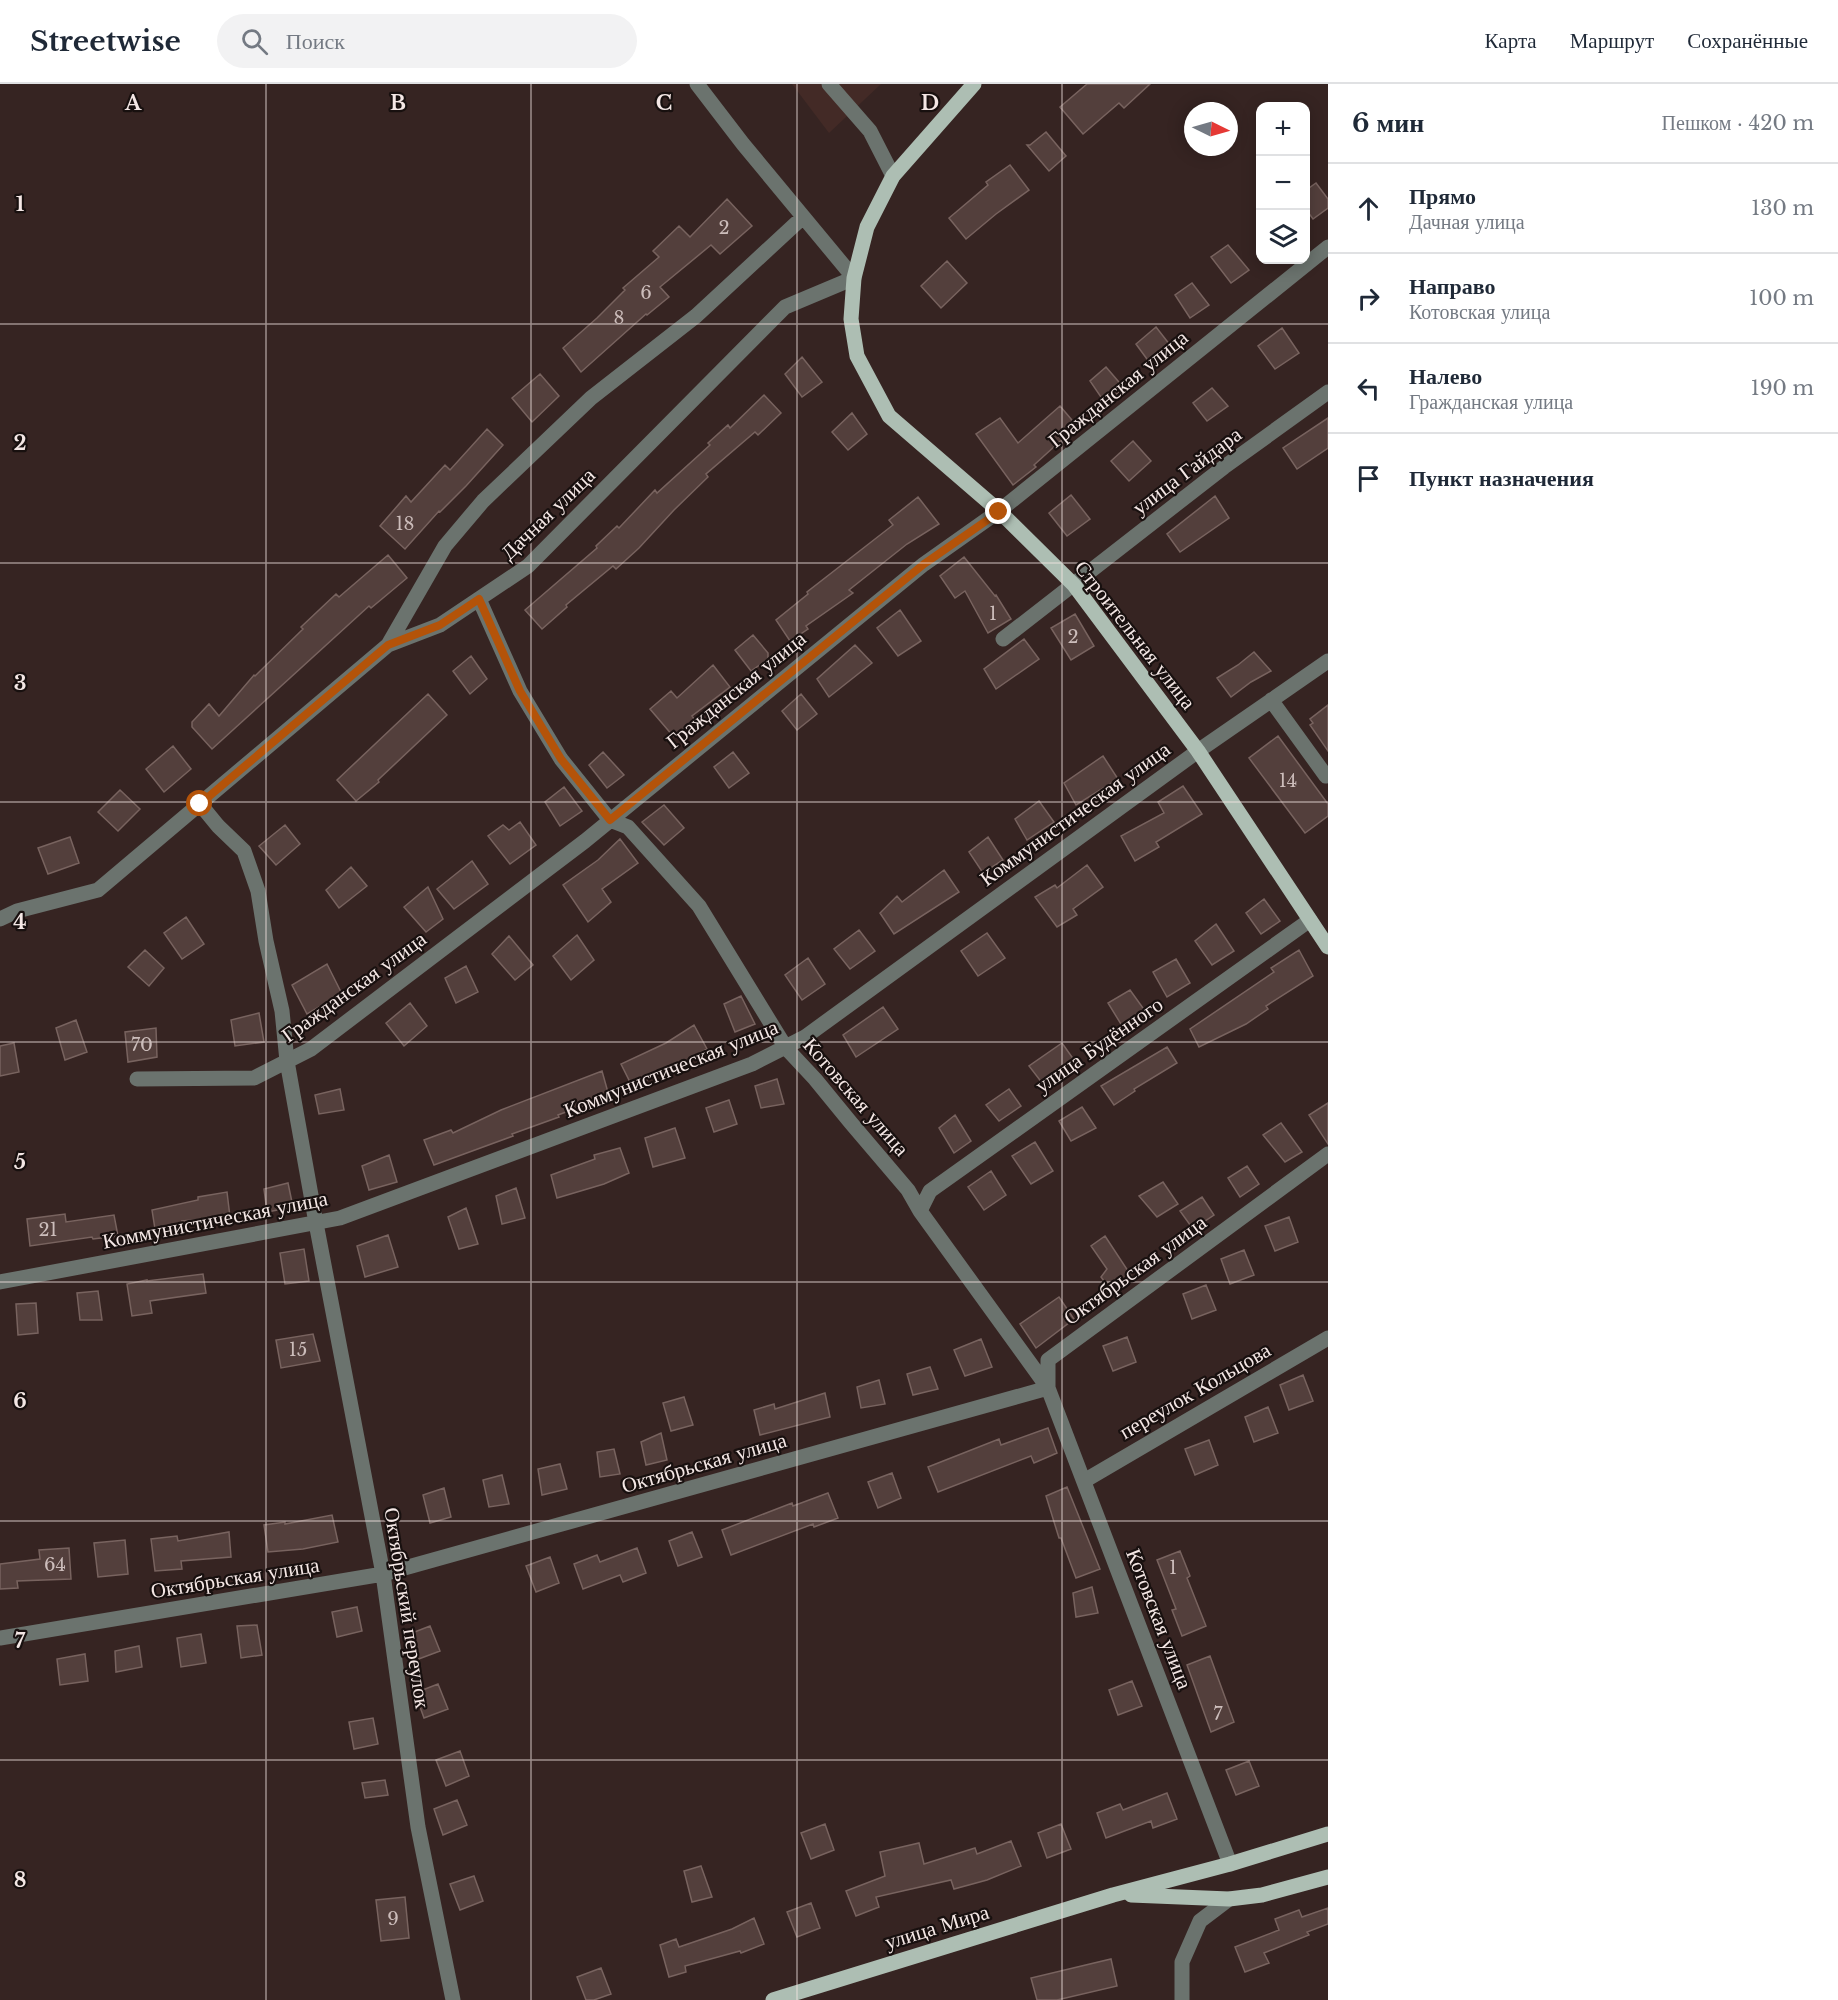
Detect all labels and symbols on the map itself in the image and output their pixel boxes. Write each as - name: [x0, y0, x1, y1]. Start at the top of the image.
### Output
- text: A: [124, 91, 142, 115]
- text: B: [390, 91, 406, 115]
- text: C: [656, 91, 672, 115]
- text: D: [921, 91, 939, 115]
- north arrow: [1184, 102, 1238, 156]
- text: 1: [16, 192, 25, 216]
- house number: 2: [718, 217, 730, 239]
- house number: 6: [640, 282, 652, 304]
- house number: 8: [614, 307, 624, 329]
- street label: Гражданская улица: [1043, 324, 1194, 453]
- street label: улица Гайдара: [1127, 421, 1247, 520]
- text: 2: [13, 431, 27, 455]
- street label: Дачная улица: [495, 462, 601, 566]
- route end: [985, 498, 1011, 524]
- house number: 18: [396, 513, 414, 535]
- street label: Строительная улица: [1069, 555, 1202, 715]
- house number: 1: [989, 603, 997, 625]
- street label: Гражданская улица: [661, 625, 812, 754]
- house number: 2: [1067, 626, 1079, 648]
- text: 3: [14, 671, 26, 695]
- street label: Коммунистическая улица: [975, 736, 1176, 892]
- house number: 14: [1279, 770, 1297, 792]
- route start: [186, 790, 212, 816]
- text: 4: [13, 910, 27, 934]
- street label: Гражданская улица: [277, 925, 432, 1048]
- street label: улица Будённого: [1030, 991, 1168, 1099]
- street label: Коммунистическая улица: [560, 1014, 783, 1124]
- street label: Котовская улица: [797, 1032, 915, 1162]
- house number: 70: [131, 1034, 153, 1056]
- text: 5: [14, 1150, 26, 1174]
- street label: Коммунистическая улица: [100, 1185, 330, 1255]
- street label: Октябрьская улица: [1058, 1209, 1212, 1331]
- house number: 21: [38, 1219, 58, 1241]
- street label: переулок Кольцова: [1115, 1337, 1276, 1445]
- house number: 15: [289, 1339, 307, 1361]
- text: 6: [13, 1389, 27, 1413]
- street label: Октябрьская улица: [618, 1427, 790, 1499]
- street label: Октябрьский переулок: [378, 1506, 436, 1711]
- street label: Котовская улица: [1120, 1545, 1198, 1694]
- street label: Октябрьская улица: [149, 1552, 322, 1604]
- house number: 64: [44, 1554, 66, 1576]
- house number: 1: [1169, 1557, 1177, 1579]
- text: 7: [15, 1629, 26, 1653]
- house number: 7: [1213, 1703, 1223, 1725]
- text: 8: [14, 1868, 26, 1892]
- street label: улица Мира: [882, 1899, 993, 1955]
- house number: 9: [387, 1908, 399, 1930]

